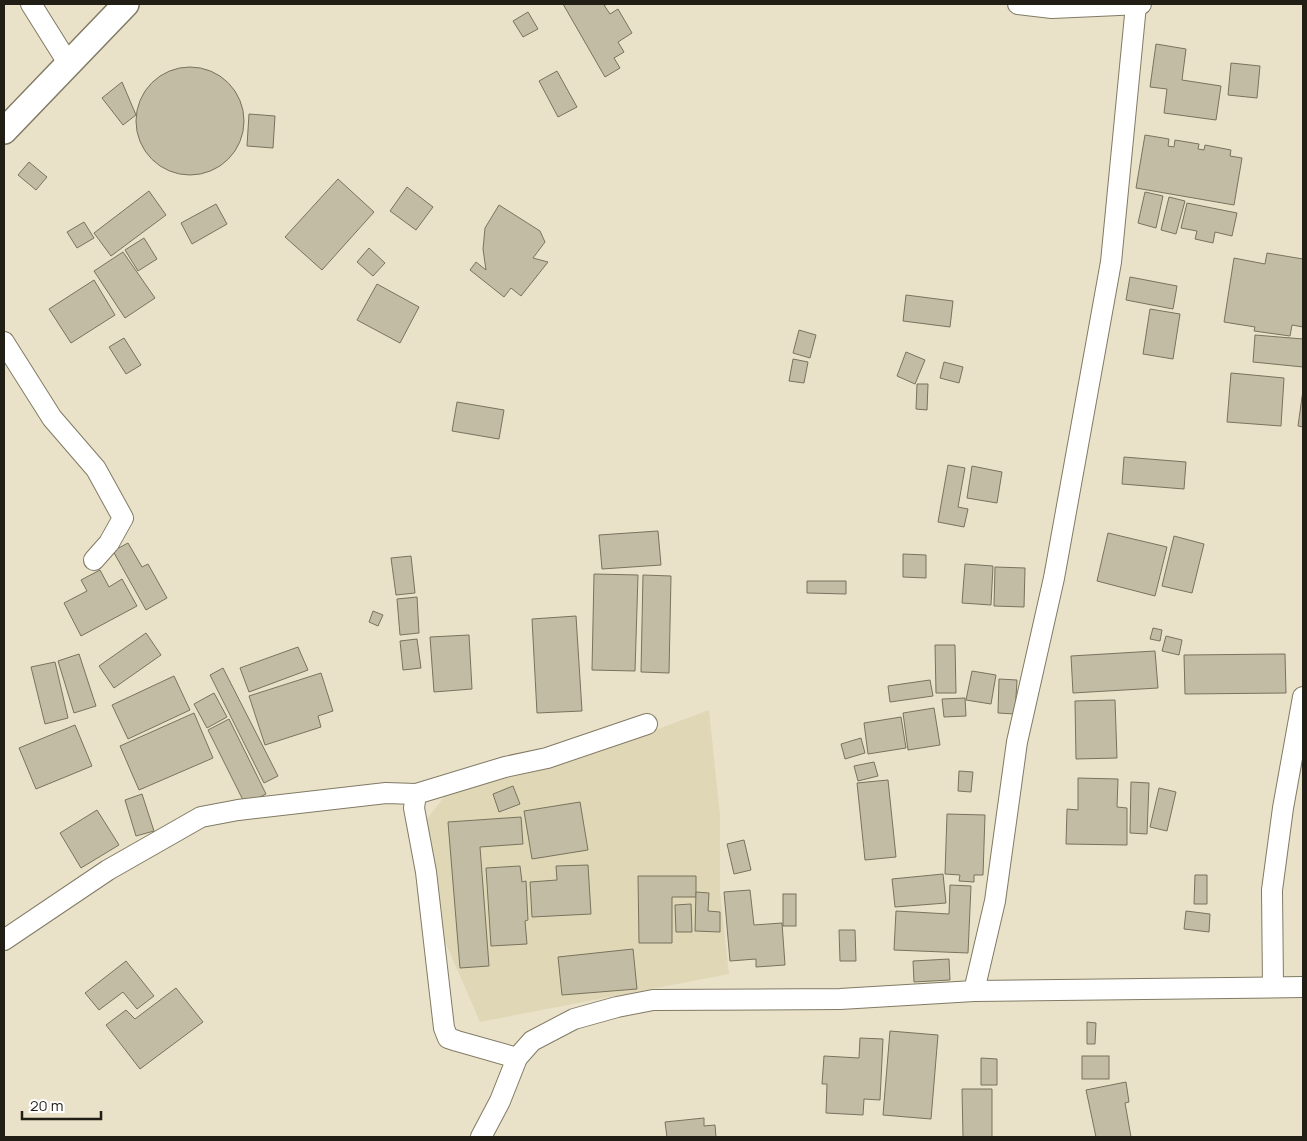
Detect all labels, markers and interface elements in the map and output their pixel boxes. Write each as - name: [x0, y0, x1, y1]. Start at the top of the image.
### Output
- scale bar: [22, 1088, 101, 1120]
- text: 20 m: [30, 1095, 63, 1116]

